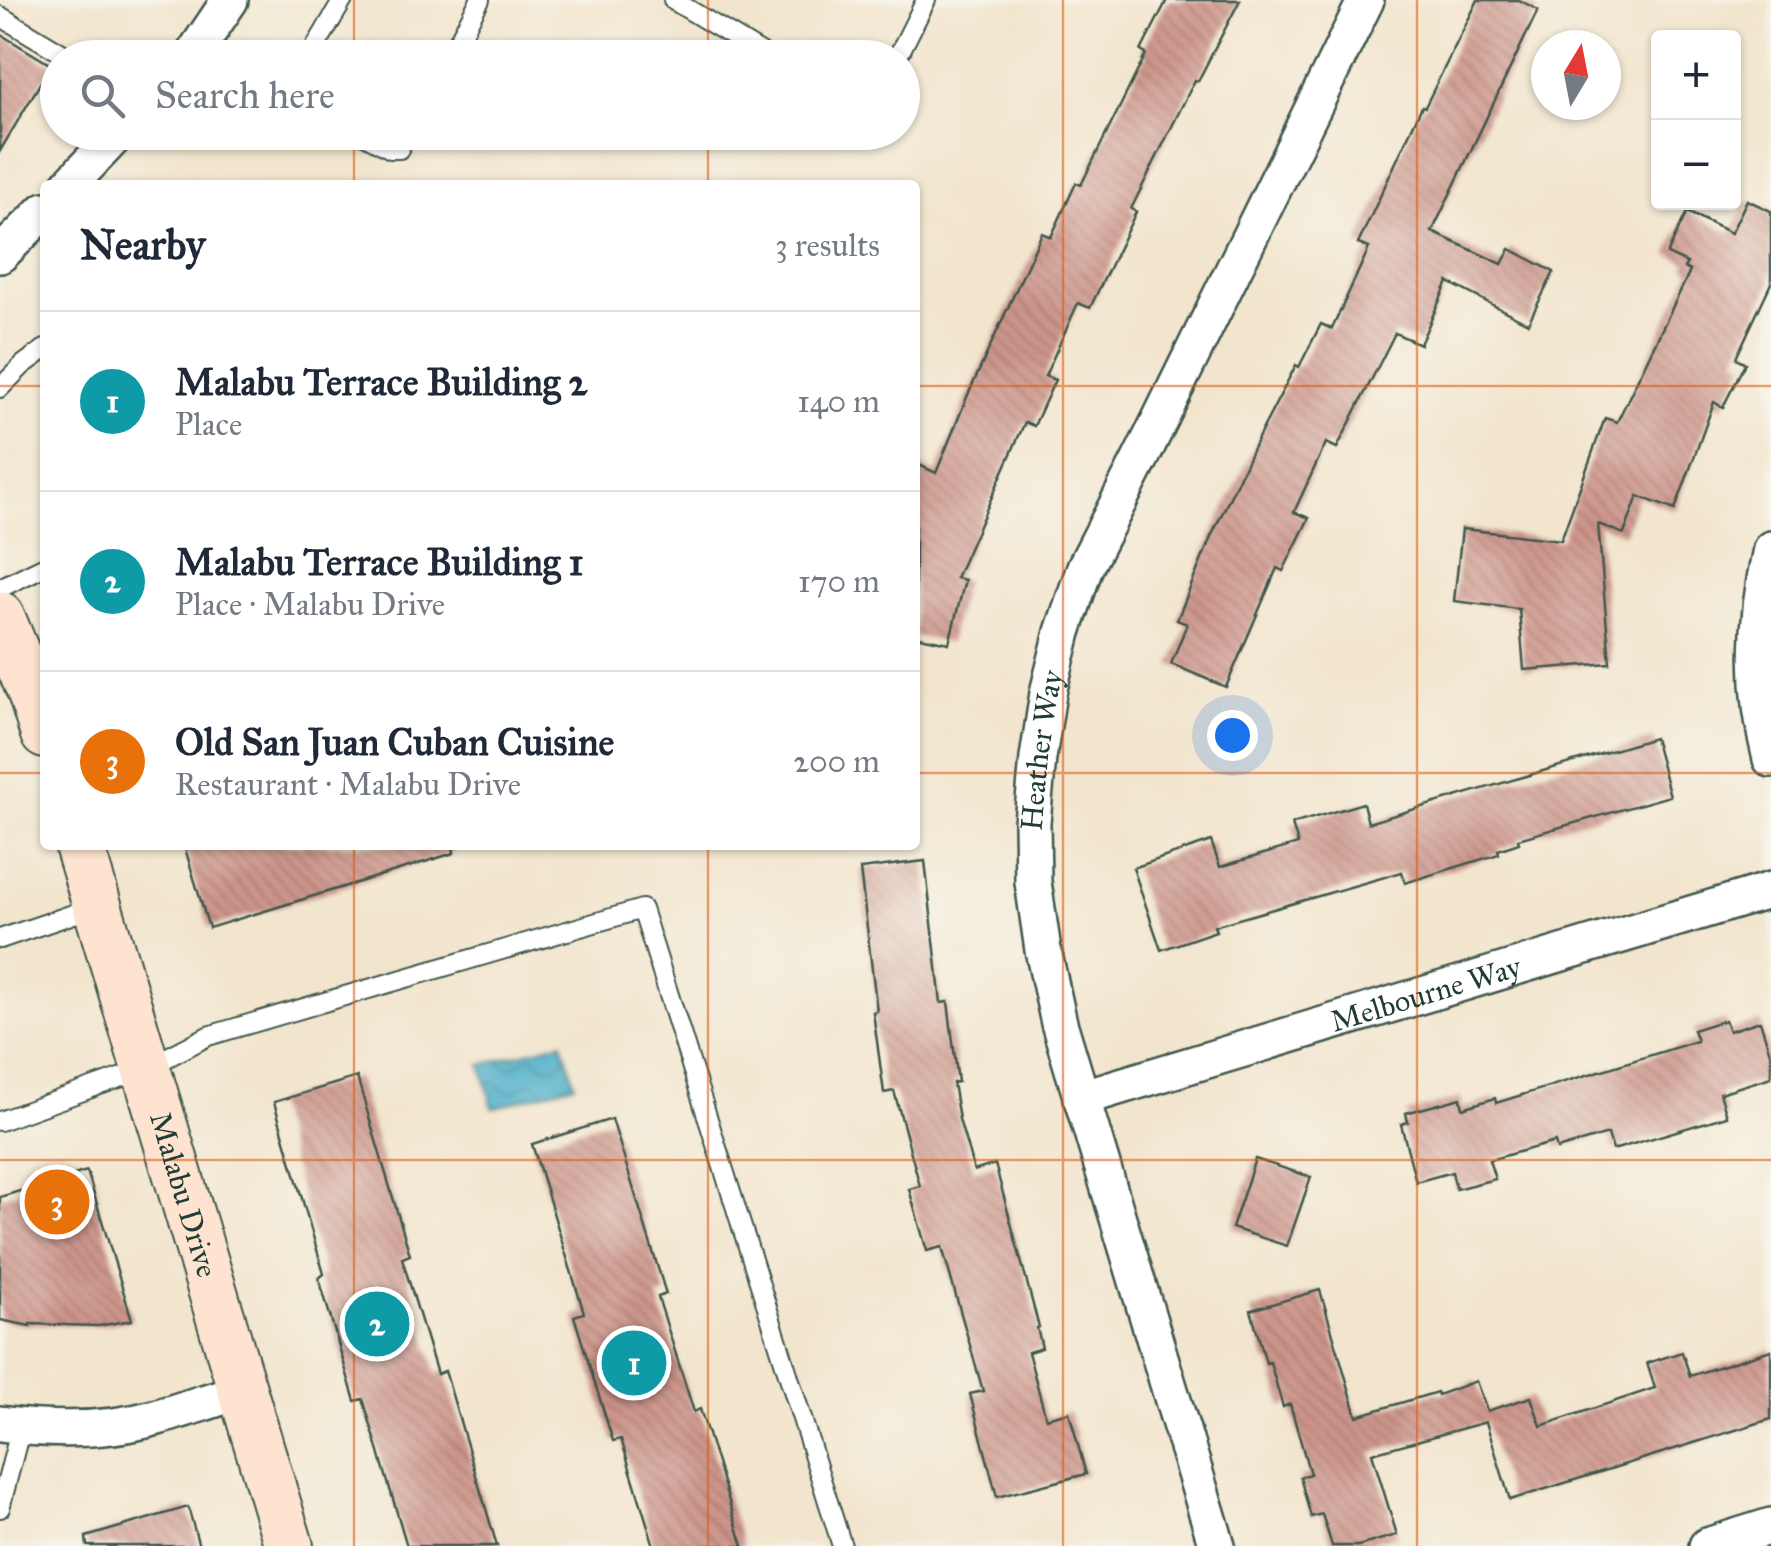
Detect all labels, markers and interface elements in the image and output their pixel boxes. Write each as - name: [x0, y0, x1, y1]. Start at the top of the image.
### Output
- north arrow: [1531, 30, 1621, 120]
- map controls: [1651, 30, 1741, 210]
- button: +: [1651, 30, 1741, 120]
- search box: [40, 40, 920, 150]
- icon: search: [75, 68, 130, 123]
- text: Search here: [155, 72, 335, 118]
- button: −: [1651, 120, 1741, 210]
- text: Nearby: [80, 219, 205, 271]
- text: 3 results: [775, 226, 880, 265]
- text: Malabu Terrace Building 2: [175, 359, 587, 405]
- text: 1: [106, 382, 119, 421]
- text: 140 m: [797, 382, 880, 421]
- text: Place: [175, 405, 242, 444]
- text: Malabu Terrace Building 1: [175, 539, 584, 585]
- text: 2: [105, 562, 120, 601]
- text: 170 m: [798, 562, 880, 601]
- text: Place · Malabu Drive: [175, 585, 445, 624]
- street label: Heather Way: [1013, 665, 1071, 832]
- your location: [1207, 710, 1258, 761]
- text: Old San Juan Cuban Cuisine: [175, 719, 614, 765]
- text: 3: [106, 742, 119, 781]
- text: 200 m: [793, 742, 880, 781]
- text: Restaurant · Malabu Drive: [175, 765, 521, 804]
- street label: Melbourne Way: [1326, 948, 1526, 1040]
- street label: Malabu Drive: [142, 1108, 225, 1282]
- pin: 3: [24, 1164, 90, 1240]
- pin: 2: [344, 1286, 410, 1362]
- pin: 1: [602, 1326, 666, 1400]

